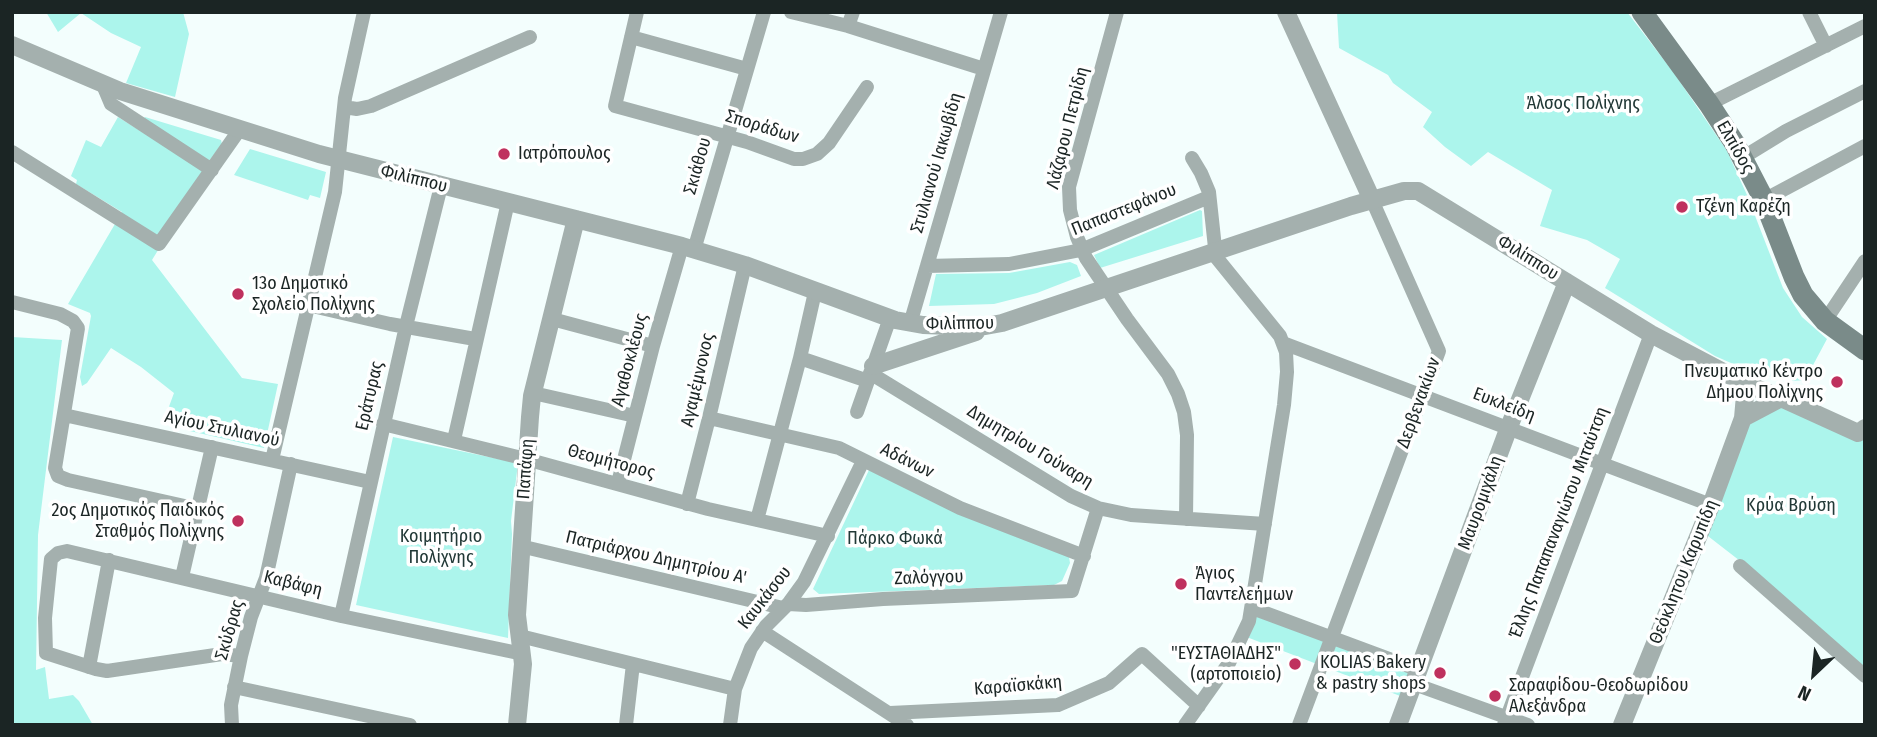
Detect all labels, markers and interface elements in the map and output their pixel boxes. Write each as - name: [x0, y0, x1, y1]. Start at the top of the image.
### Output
- street label: Λάζαρου Πετρίδη: [1042, 65, 1094, 191]
- street label: Στυλιανού Ιακωβίδη: [907, 90, 967, 236]
- park label: Άλσος Πολίχνης: [1526, 93, 1640, 115]
- street label: Σποράδων: [723, 106, 801, 148]
- street label: Ελπίδος: [1711, 117, 1759, 177]
- street label: Σκιάθου: [680, 135, 716, 197]
- place label: Ιατρόπουλος: [518, 143, 611, 165]
- marker: Ιατρόπουλος: [496, 146, 512, 162]
- street label: Φιλίππου: [378, 160, 450, 198]
- street label: Παπαστεφάνου: [1068, 179, 1180, 241]
- place label: Τζένη Καρέζη: [1696, 196, 1791, 218]
- marker: Τζένη Καρέζη: [1674, 199, 1690, 215]
- street label: Φιλίππου: [1493, 231, 1563, 285]
- place label: 13ο Δημοτικό Σχολείο Πολίχνης: [252, 273, 375, 316]
- marker: 13ο Δημοτικό Σχολείο Πολίχνης: [230, 286, 246, 302]
- street label: Αγαθοκλέους: [607, 311, 653, 409]
- street label: Φιλίππου: [926, 313, 994, 335]
- street label: Αγαμέμνονος: [677, 331, 719, 429]
- street label: Δερβενακίων: [1393, 355, 1445, 451]
- street label: Εράτυρας: [352, 359, 388, 433]
- place label: Πνευματικό Κέντρο Δήμου Πολίχνης: [1684, 361, 1823, 404]
- marker: Πνευματικό Κέντρο Δήμου Πολίχνης: [1829, 374, 1845, 390]
- street label: Ευκλείδη: [1470, 383, 1538, 427]
- street label: Δημητρίου Γούναρη: [963, 401, 1097, 493]
- street label: Έλλης Παπαπαναγιώτου Μιταύτση: [1505, 404, 1613, 642]
- street label: Αγίου Στυλιανού: [163, 406, 281, 452]
- street label: Παπάφη: [513, 438, 539, 500]
- street label: Αδάνων: [877, 439, 937, 483]
- street label: Θεομήτορος: [565, 440, 657, 484]
- street label: Μαυρομιχάλη: [1454, 453, 1508, 553]
- park label: Κρύα Βρύση: [1746, 495, 1836, 517]
- street label: Θεόκλητου Καρυπίδη: [1645, 497, 1723, 647]
- place label: 2ος Δημοτικός Παιδικός Σταθμός Πολίχνης: [52, 500, 224, 542]
- marker: 2ος Δημοτικός Παιδικός Σταθμός Πολίχνης: [230, 513, 246, 529]
- park label: Κοιμητήριο Πολίχνης: [400, 526, 482, 568]
- street label: Πατριάρχου Δημητρίου Α': [564, 527, 748, 589]
- park label: Πάρκο Φωκά: [847, 528, 943, 550]
- street label: Καυκάσου: [734, 562, 796, 634]
- place label: Άγιος Παντελεήμων: [1195, 563, 1293, 606]
- street label: Καβάφη: [261, 566, 325, 602]
- street label: Ζαλόγγου: [894, 566, 964, 590]
- marker: Άγιος Παντελεήμων: [1173, 576, 1189, 592]
- street label: Σκύδρας: [211, 598, 249, 662]
- north arrow: [1779, 639, 1849, 709]
- place label: "ΕΥΣΤΑΘΙΑΔΗΣ" (αρτοποιείο): [1171, 643, 1281, 686]
- place label: KOLIAS Bakery & pastry shops: [1316, 652, 1426, 694]
- marker: "ΕΥΣΤΑΘΙΑΔΗΣ" (αρτοποιείο): [1287, 656, 1303, 672]
- marker: KOLIAS Bakery & pastry shops: [1432, 665, 1448, 681]
- street label: Καραϊσκάκη: [973, 671, 1063, 701]
- place label: Σαραφίδου-Θεοδωρίδου Αλεξάνδρα: [1509, 675, 1688, 718]
- text: N: [1794, 680, 1815, 706]
- marker: Σαραφίδου-Θεοδωρίδου Αλεξάνδρα: [1487, 688, 1503, 704]

